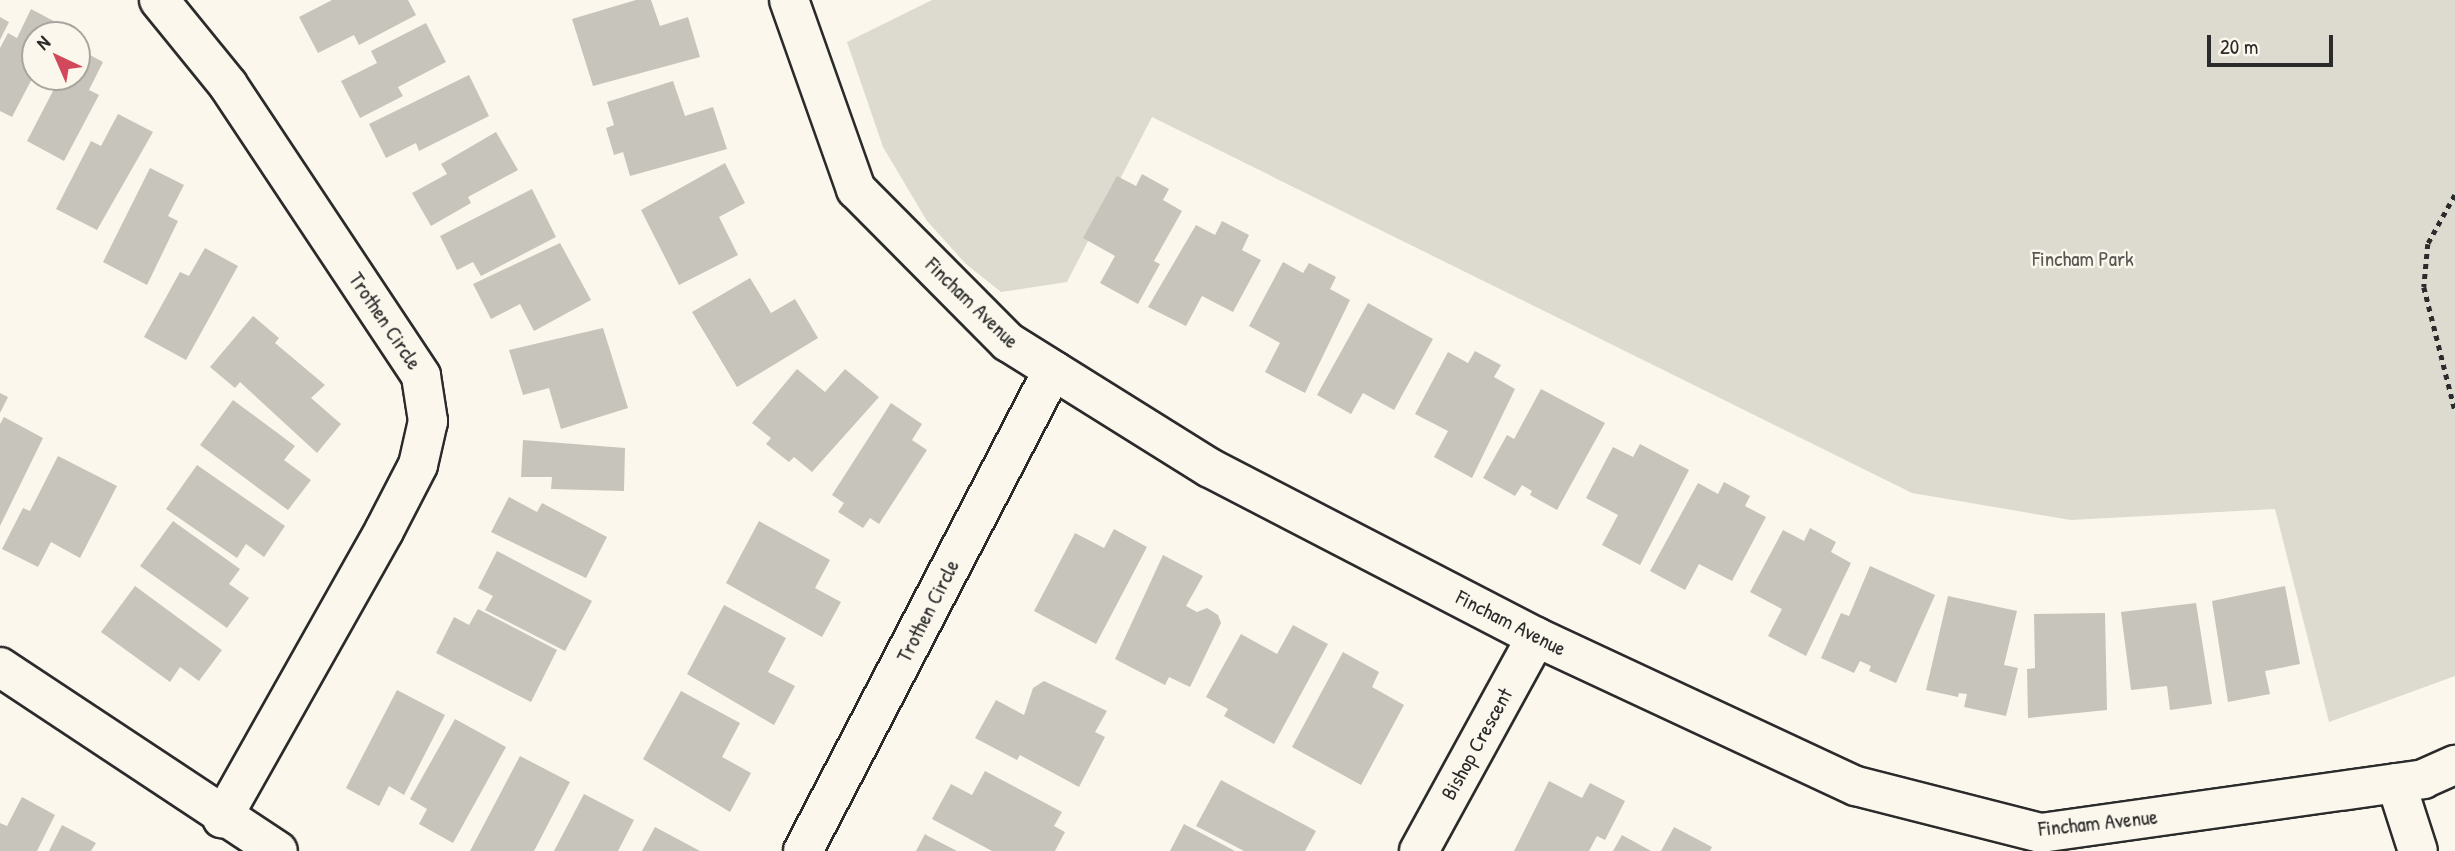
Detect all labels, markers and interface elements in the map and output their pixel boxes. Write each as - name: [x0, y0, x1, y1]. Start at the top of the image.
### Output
- north arrow: [21, 21, 91, 91]
- scale bar: [2210, 21, 2336, 65]
- text: N: [30, 29, 55, 55]
- text: 20 m: [2220, 32, 2258, 61]
- park label: Fincham Park: [2032, 246, 2134, 272]
- street label: Fincham Avenue: [920, 252, 1024, 354]
- street label: Trothen Circle: [343, 268, 427, 374]
- street label: Trothen Circle: [891, 556, 965, 666]
- street label: Fincham Avenue: [1452, 585, 1570, 661]
- street label: Bishop Crescent: [1436, 684, 1518, 804]
- street label: Fincham Avenue: [2037, 804, 2159, 842]

